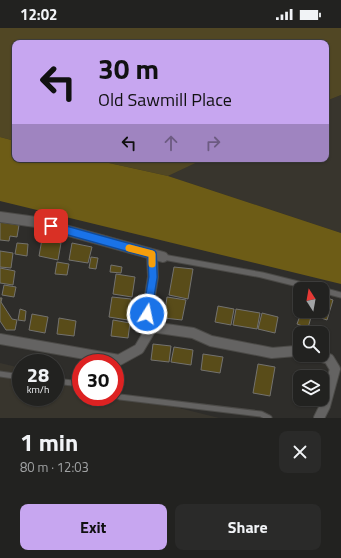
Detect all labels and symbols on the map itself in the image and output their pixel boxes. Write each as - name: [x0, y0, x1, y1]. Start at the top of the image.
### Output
- pin: [34, 209, 68, 243]
- north arrow: [293, 282, 329, 318]
- position arrow: [126, 293, 168, 335]
- speed limit sign: 30: [72, 354, 124, 406]

